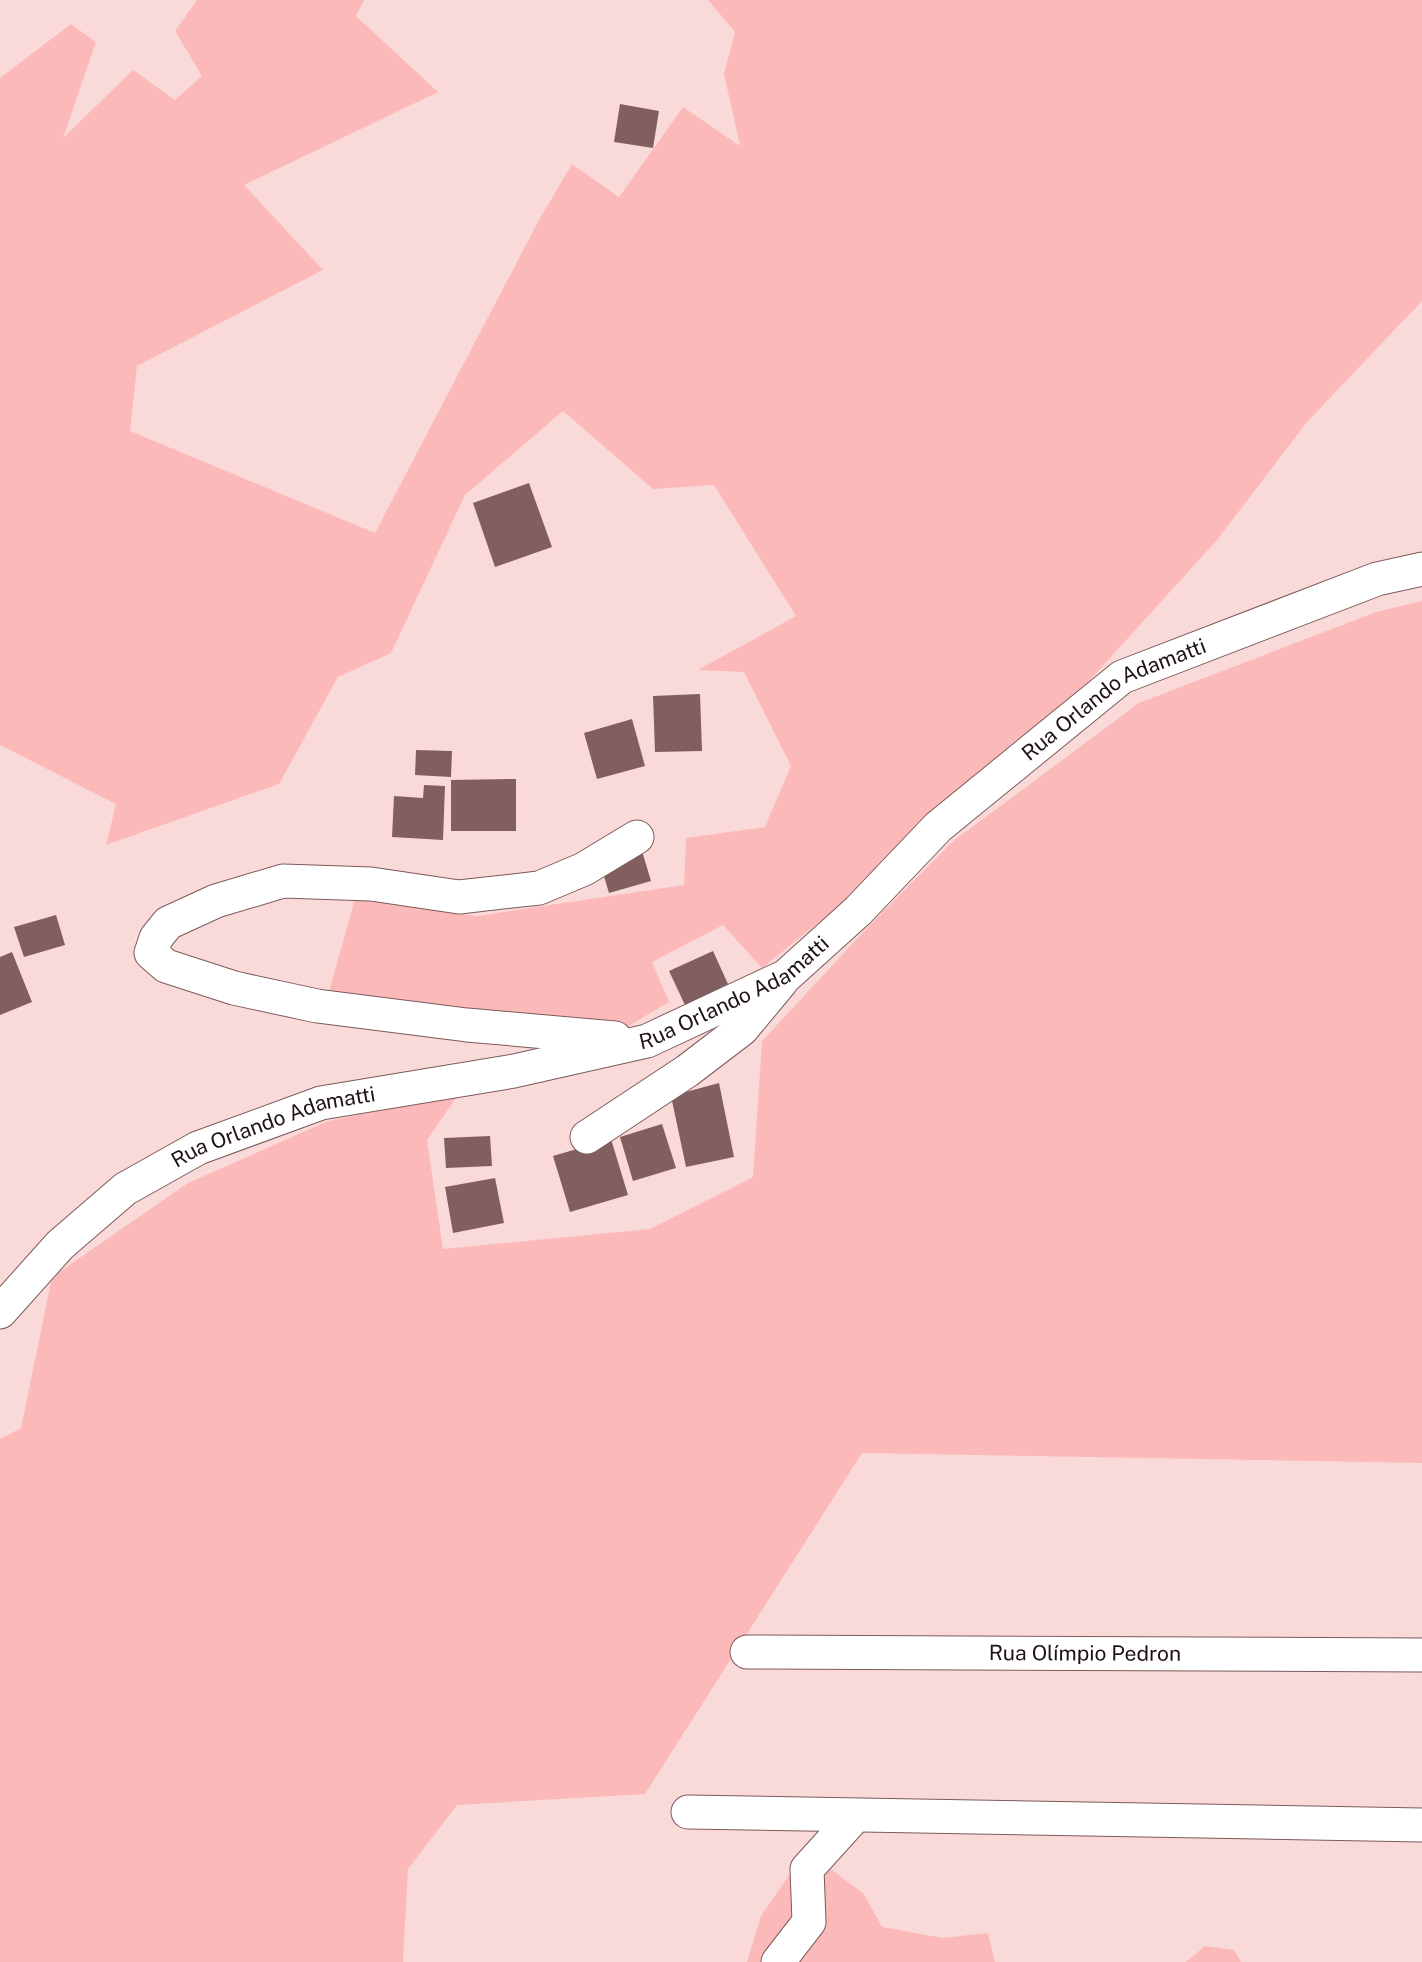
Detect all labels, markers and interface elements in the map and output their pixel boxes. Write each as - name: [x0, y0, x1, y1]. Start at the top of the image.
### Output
- street label: Rua Orlando Adamatti: [1017, 633, 1209, 766]
- street label: Rua Orlando Adamatti: [637, 931, 834, 1054]
- street label: Rua Orlando Adamatti: [167, 1081, 377, 1173]
- street label: Rua Olímpio Pedron: [989, 1640, 1181, 1666]

